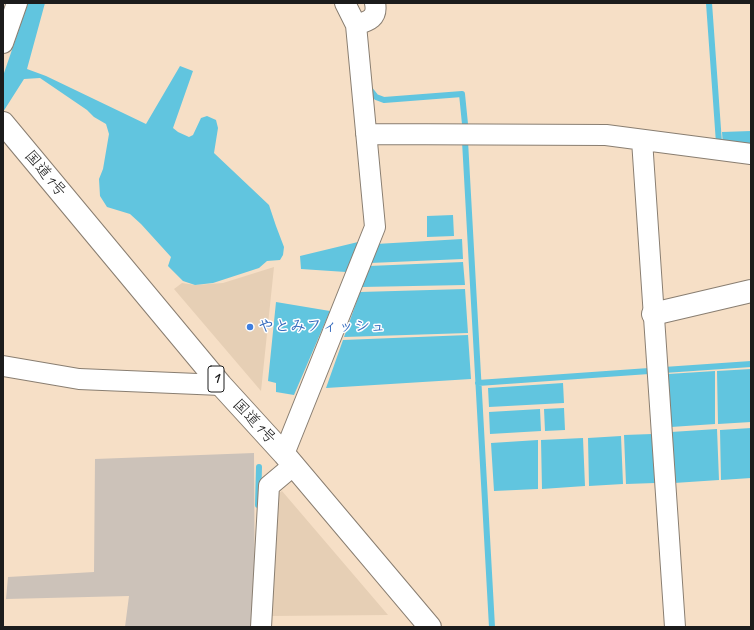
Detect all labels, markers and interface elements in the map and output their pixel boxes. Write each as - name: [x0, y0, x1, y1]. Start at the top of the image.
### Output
- street label: 国道1号: [20, 147, 70, 201]
- place label: やとみフィッシュ: [258, 317, 386, 337]
- marker: やとみフィッシュ: [245, 322, 255, 332]
- road number: 1: [208, 366, 224, 392]
- street label: 国道1号: [228, 395, 280, 449]

